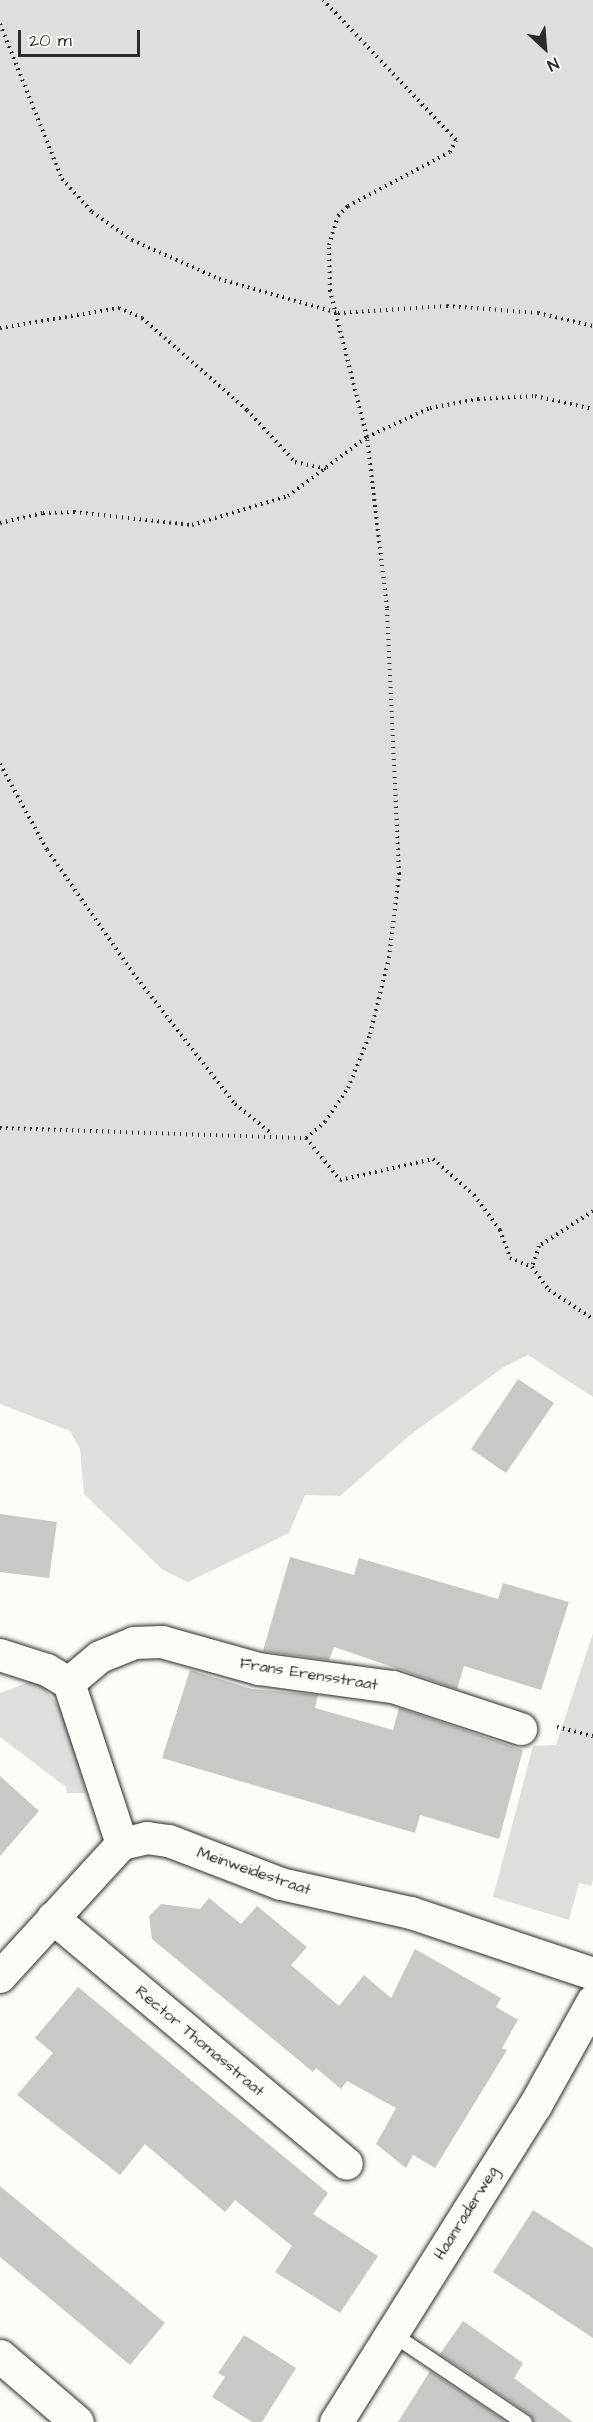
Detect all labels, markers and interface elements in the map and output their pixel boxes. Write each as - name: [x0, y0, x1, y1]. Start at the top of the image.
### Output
- scale bar: [21, 18, 142, 56]
- north arrow: [515, 18, 575, 78]
- text: 20 m: [29, 28, 72, 53]
- text: N: [544, 52, 562, 76]
- street label: Frans Erensstraat: [239, 1654, 379, 1694]
- street label: Meinweidestraat: [194, 1843, 314, 1899]
- street label: Rector Thomasstraat: [132, 1981, 268, 2101]
- street label: Haanraderweg: [430, 2163, 502, 2263]

